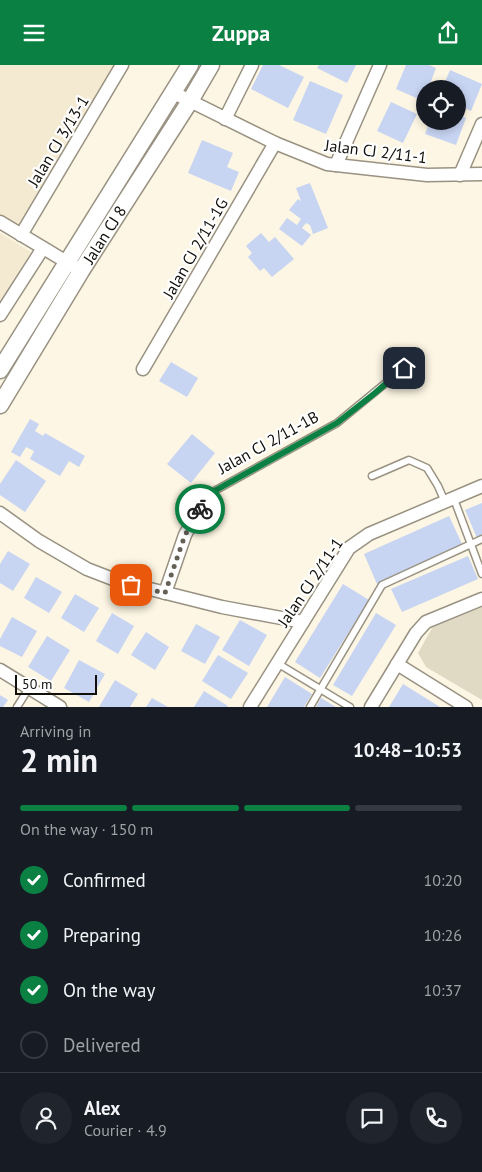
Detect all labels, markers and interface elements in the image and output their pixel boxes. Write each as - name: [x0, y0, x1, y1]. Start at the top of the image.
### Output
- icon: menu: [20, 19, 48, 47]
- text: Zuppa: [212, 19, 270, 47]
- icon: share: [434, 19, 462, 47]
- map controls: [416, 80, 466, 130]
- button: locate: [416, 80, 466, 130]
- street label: Jalan CJ 3/13-1: [22, 92, 93, 191]
- street label: Jalan CJ 2/11-1: [323, 135, 428, 167]
- street label: Jalan CJ 2/11-1G: [158, 194, 232, 303]
- street label: Jalan CJ 8: [78, 202, 130, 268]
- pin: [383, 347, 425, 389]
- icon: home: [390, 354, 418, 382]
- street label: Jalan CJ 2/11-1B: [213, 406, 322, 478]
- courier: [175, 484, 225, 534]
- icon: bike: [186, 495, 214, 523]
- street label: Jalan CJ 2/11-1: [272, 534, 347, 631]
- pin: [110, 564, 152, 606]
- icon: bag: [117, 571, 145, 599]
- scale bar: [15, 672, 98, 695]
- text: 50 m: [22, 675, 52, 693]
- text: Arriving in: [20, 721, 91, 741]
- text: 10:48–10:53: [353, 738, 462, 762]
- text: 2 min: [20, 739, 98, 781]
- text: On the way · 150 m: [20, 819, 153, 839]
- icon: check: [20, 866, 48, 894]
- text: Confirmed: [63, 868, 146, 892]
- text: 10:20: [424, 870, 462, 890]
- icon: check: [20, 921, 48, 949]
- text: Preparing: [63, 923, 141, 947]
- text: 10:26: [424, 925, 462, 945]
- icon: check: [20, 976, 48, 1004]
- text: On the way: [63, 978, 155, 1002]
- text: 10:37: [424, 980, 462, 1000]
- text: Delivered: [63, 1033, 141, 1057]
- button: person: [20, 1092, 72, 1144]
- button: chat: [346, 1092, 398, 1144]
- button: phone: [410, 1092, 462, 1144]
- text: Alex: [84, 1096, 120, 1120]
- text: Courier · 4.9: [84, 1120, 167, 1140]

